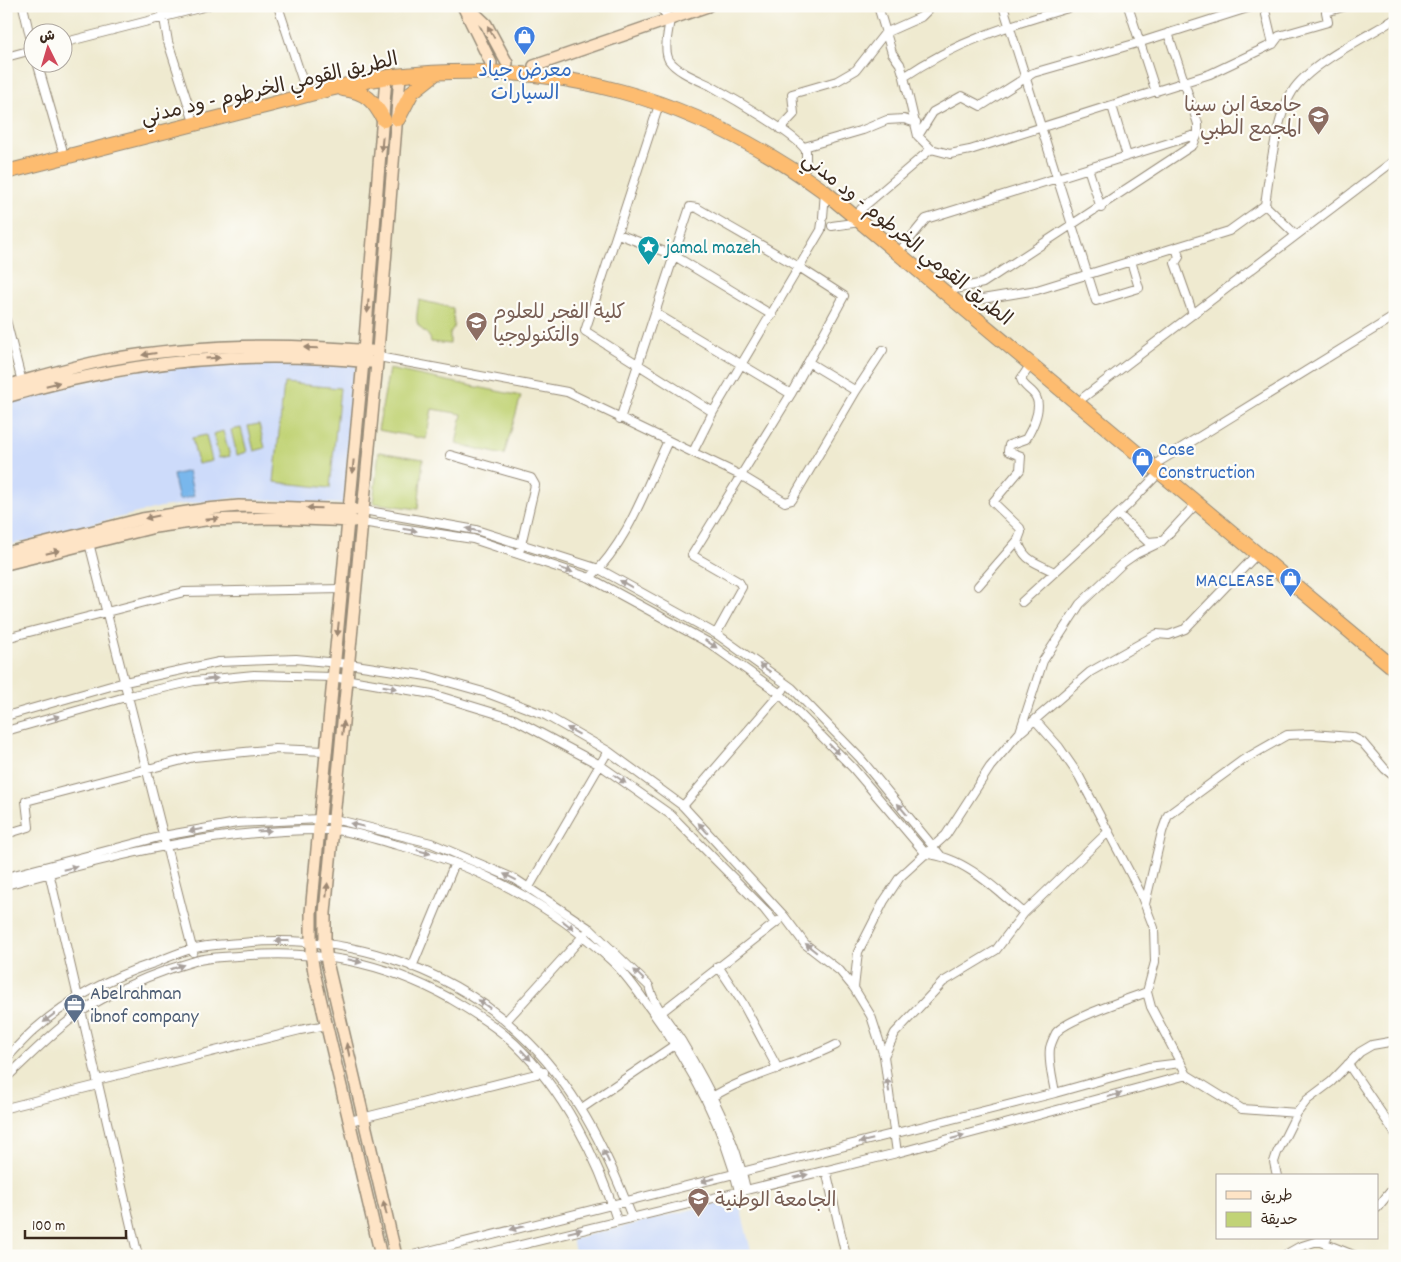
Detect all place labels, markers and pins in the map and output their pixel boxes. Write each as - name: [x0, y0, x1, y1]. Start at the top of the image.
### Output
- shop icon: معرض جياد السيارات: [513, 25, 537, 56]
- place label: معرض جياد السيارات: [478, 58, 572, 109]
- place label: جامعة ابن سينا المجمع الطبي: [1184, 93, 1302, 145]
- school or university icon: جامعة ابن سينا المجمع الطبي: [1306, 104, 1330, 135]
- place icon: jamal mazeh: [637, 234, 661, 265]
- place label: jamal mazeh: [663, 235, 761, 263]
- place label: كلية الفجر للعلوم والتكنولوجيا: [493, 300, 625, 351]
- school or university icon: كلية الفجر للعلوم والتكنولوجيا: [465, 310, 489, 341]
- place label: Case Construction: [1158, 437, 1255, 488]
- shop icon: Case Construction: [1130, 447, 1154, 478]
- shop icon: MACLEASE: [1278, 567, 1302, 598]
- place label: MACLEASE: [1195, 568, 1274, 596]
- place label: Abelrahman ibnof company: [90, 981, 200, 1032]
- office icon: Abelrahman ibnof company: [62, 992, 86, 1023]
- school or university icon: الجامعة الوطنية: [687, 1187, 711, 1218]
- place label: الجامعة الوطنية: [715, 1188, 836, 1216]

